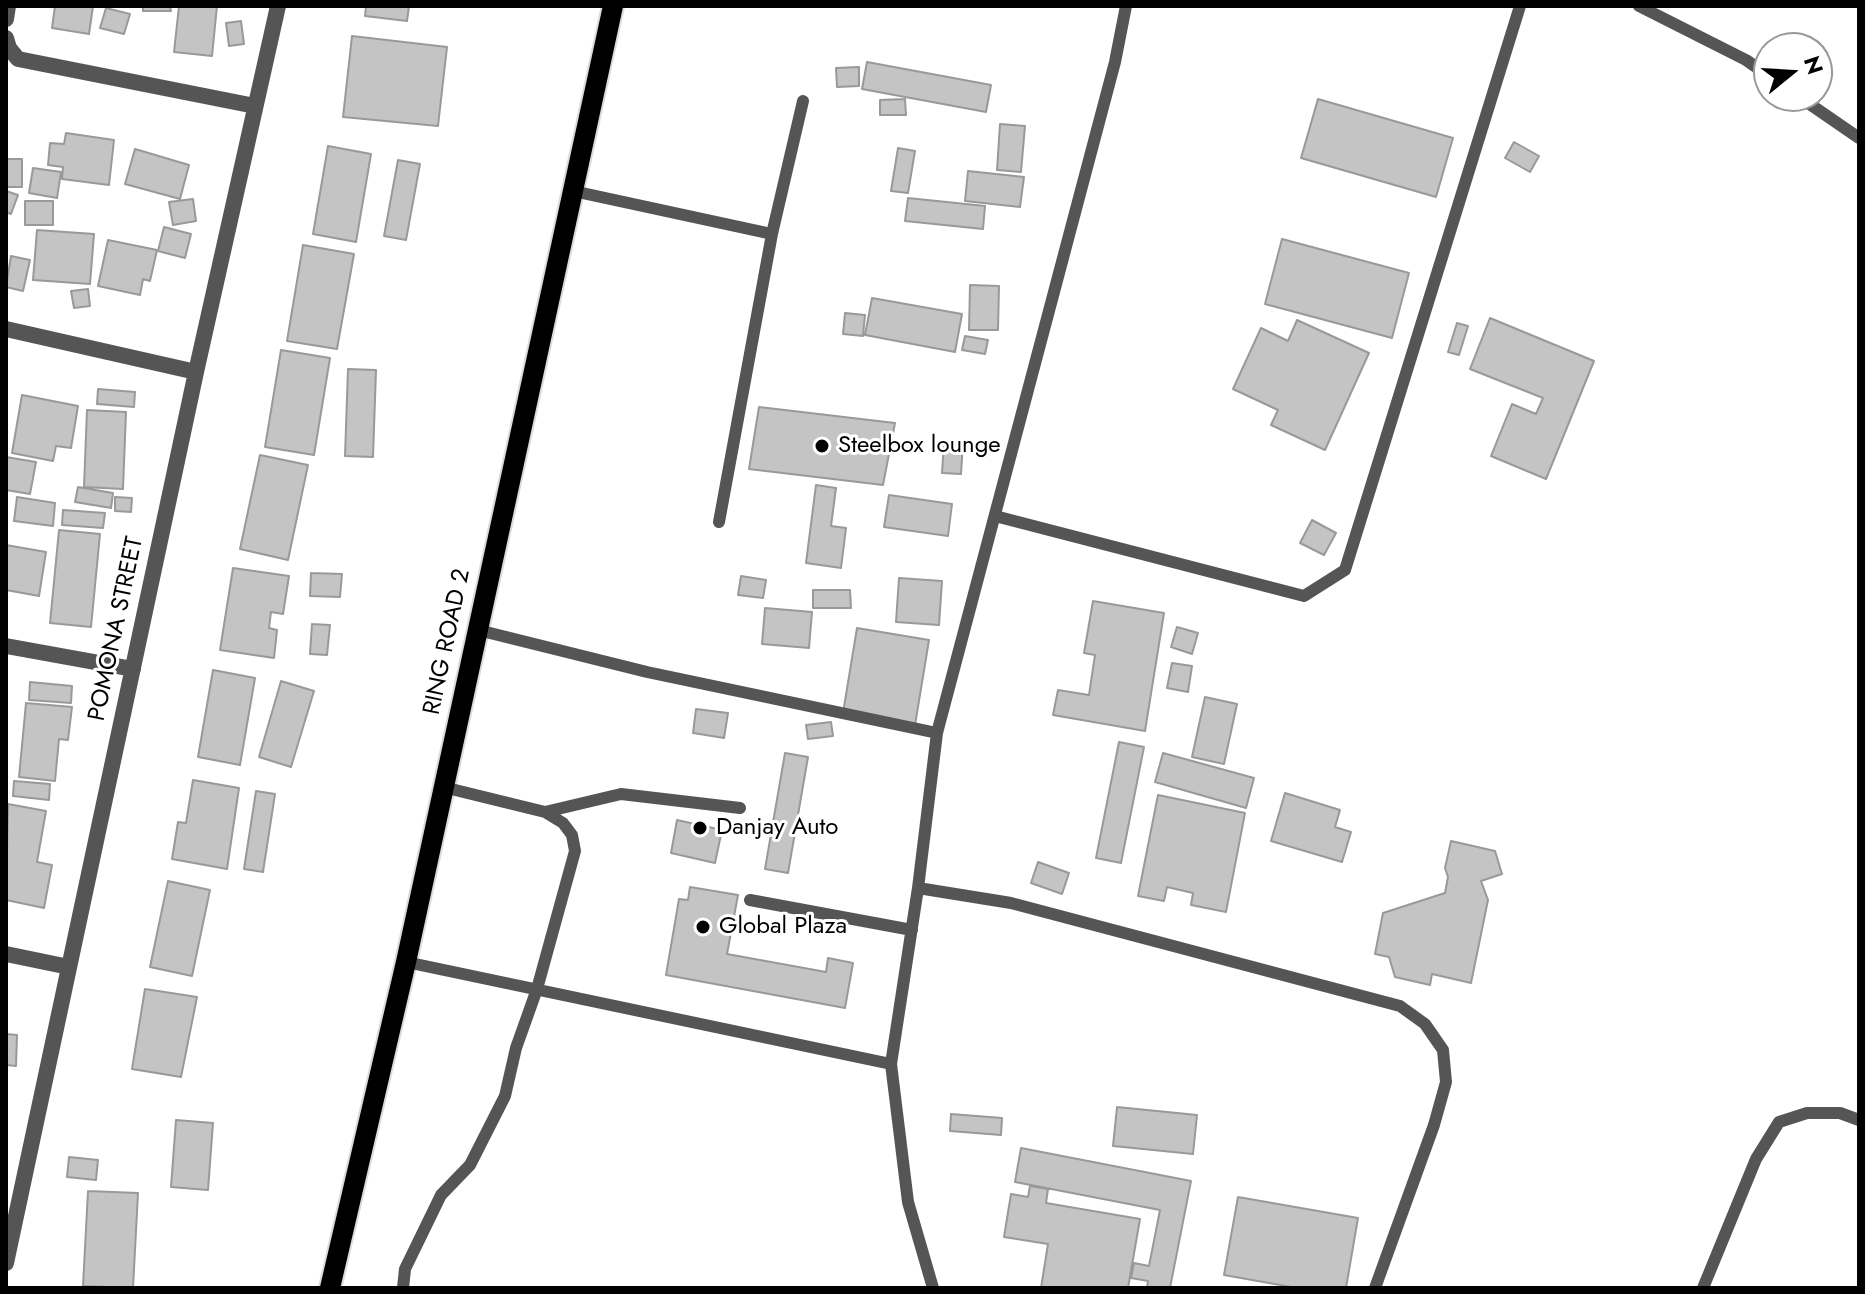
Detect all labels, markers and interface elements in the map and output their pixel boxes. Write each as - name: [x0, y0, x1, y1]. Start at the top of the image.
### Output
- north arrow: [1753, 32, 1833, 112]
- text: N: [1796, 52, 1832, 78]
- place label: Steelbox lounge: [838, 432, 1001, 460]
- marker: Steelbox lounge: [813, 437, 831, 455]
- street label: POMONA STREET: [83, 534, 151, 724]
- street label: RING ROAD 2: [418, 566, 478, 718]
- place label: Danjay Auto: [716, 814, 838, 842]
- marker: Danjay Auto: [691, 819, 709, 837]
- place label: Global Plaza: [719, 913, 847, 941]
- marker: Global Plaza: [694, 918, 712, 936]

